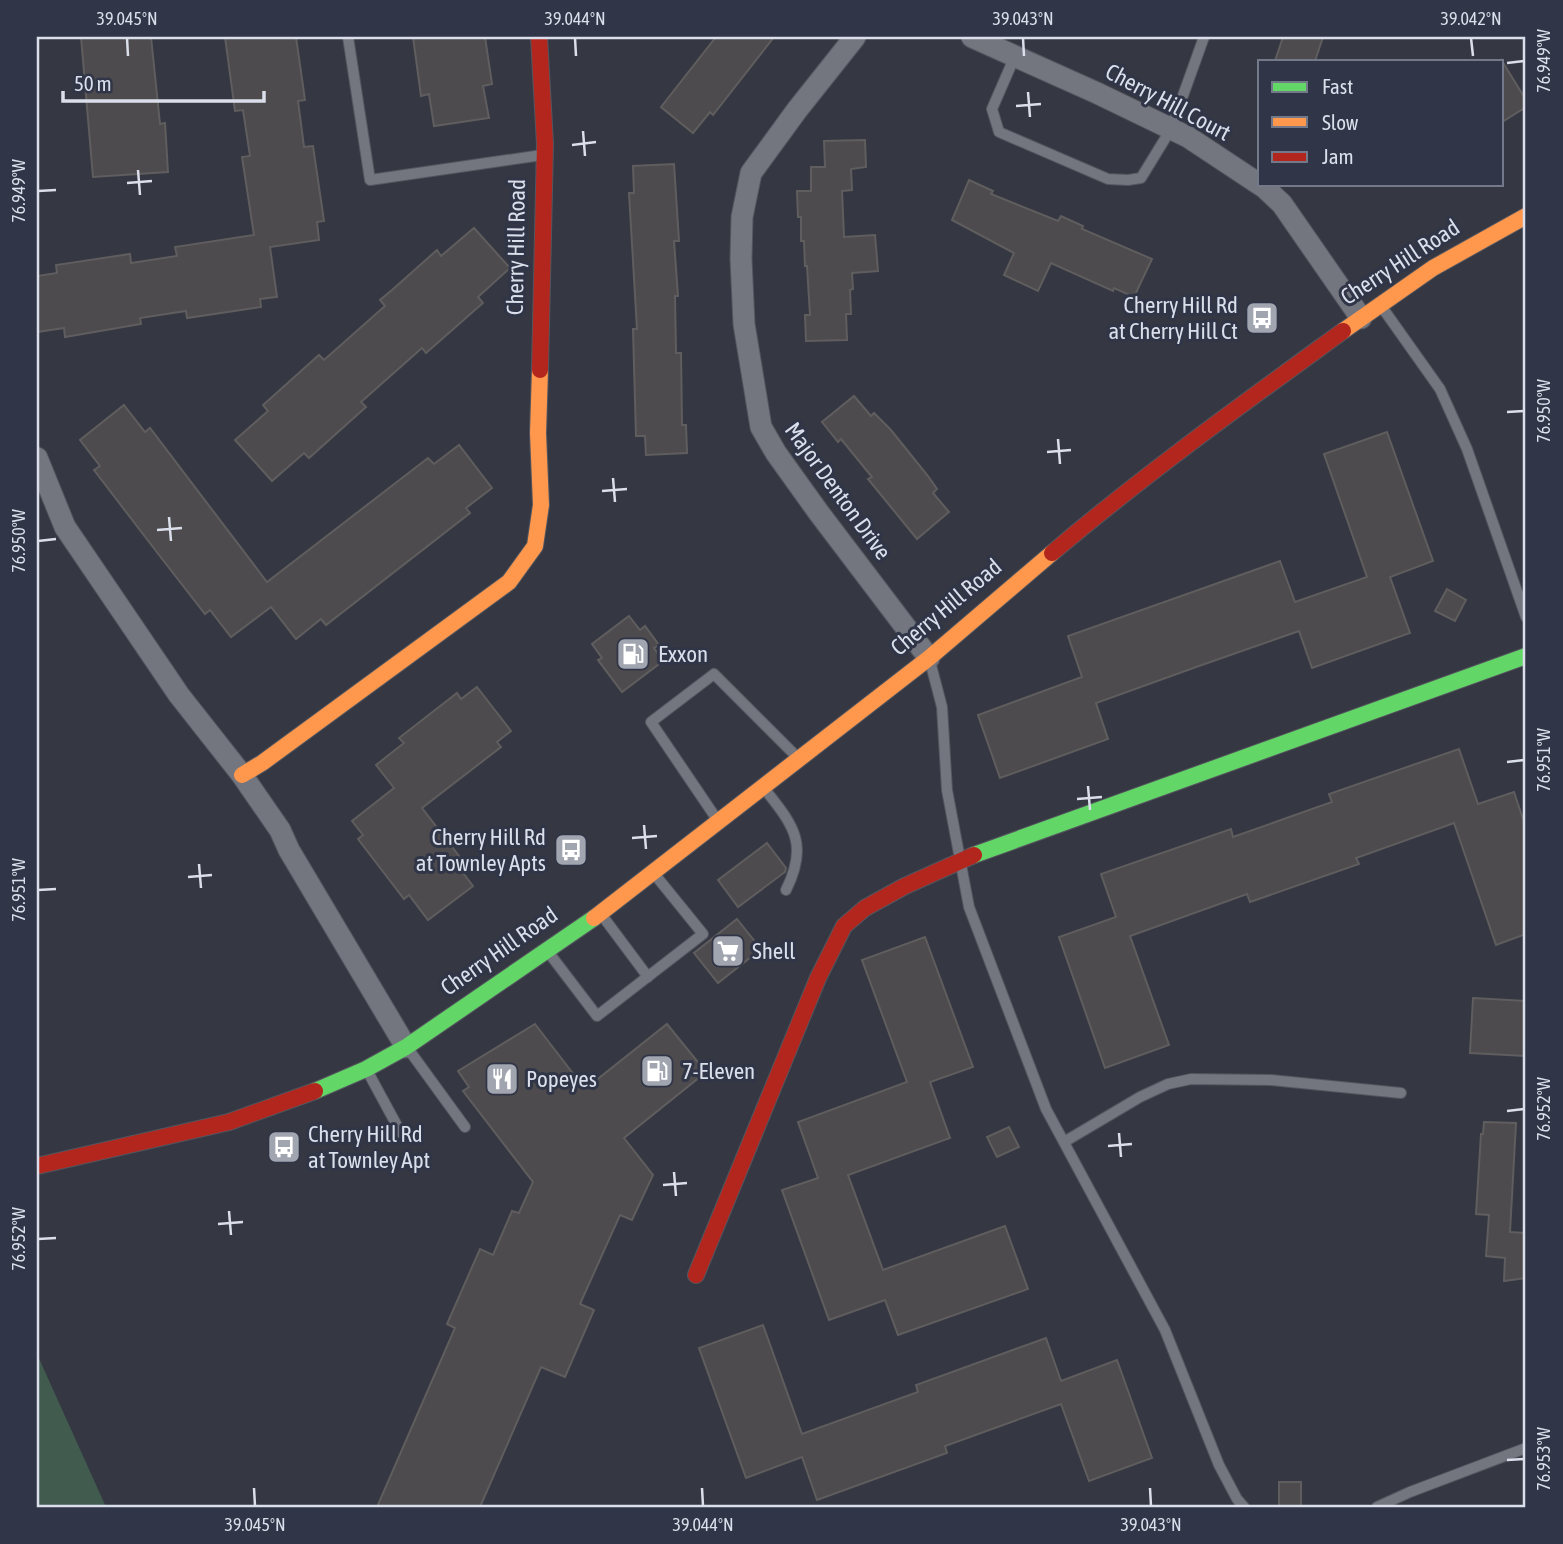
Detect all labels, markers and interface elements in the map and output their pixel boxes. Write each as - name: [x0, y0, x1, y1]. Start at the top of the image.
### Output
- text: 39.045°N: [96, 8, 158, 29]
- text: 39.044°N: [544, 8, 606, 29]
- text: 39.043°N: [992, 8, 1054, 29]
- text: 39.042°N: [1440, 8, 1502, 29]
- text: 76.949°W: [1533, 29, 1554, 93]
- street label: Cherry Hill Court: [1101, 58, 1235, 146]
- scale bar: [63, 60, 264, 104]
- legend: [1258, 60, 1504, 186]
- text: 50 m: [74, 71, 112, 95]
- text: Fast: [1322, 74, 1353, 98]
- text: Slow: [1322, 110, 1359, 134]
- text: Jam: [1322, 144, 1354, 168]
- text: 76.949°W: [8, 159, 29, 223]
- street label: Cherry Hill Road: [502, 179, 530, 315]
- street label: Cherry Hill Road: [1336, 214, 1464, 310]
- place label: Cherry Hill Rd at Cherry Hill Ct: [1108, 292, 1238, 344]
- bus stop icon: Cherry Hill Rd at Cherry Hill Ct: [1243, 299, 1281, 337]
- text: 76.950°W: [1533, 379, 1554, 443]
- street label: Major Denton Drive: [780, 418, 896, 564]
- text: 76.950°W: [8, 509, 29, 573]
- street label: Cherry Hill Road: [886, 553, 1006, 661]
- fuel station icon: Exxon: [614, 635, 652, 673]
- place label: Exxon: [658, 641, 708, 667]
- text: 76.951°W: [1533, 728, 1554, 792]
- place label: Cherry Hill Rd at Townley Apts: [416, 824, 546, 876]
- bus stop icon: Cherry Hill Rd at Townley Apts: [552, 831, 590, 869]
- text: 76.951°W: [8, 858, 29, 922]
- street label: Cherry Hill Road: [436, 901, 562, 1001]
- supermarket icon: Shell: [709, 932, 747, 970]
- place label: Shell: [752, 938, 795, 964]
- fuel station icon: 7-Eleven: [638, 1052, 676, 1090]
- place label: 7-Eleven: [682, 1058, 755, 1084]
- restaurant icon: Popeyes: [483, 1060, 521, 1098]
- place label: Popeyes: [526, 1066, 597, 1092]
- text: 76.952°W: [1533, 1077, 1554, 1141]
- place label: Cherry Hill Rd at Townley Apt: [308, 1121, 430, 1173]
- bus stop icon: Cherry Hill Rd at Townley Apt: [265, 1128, 303, 1166]
- text: 76.952°W: [8, 1207, 29, 1271]
- text: 76.953°W: [1533, 1427, 1554, 1491]
- text: 39.045°N: [224, 1514, 286, 1535]
- text: 39.044°N: [672, 1514, 734, 1535]
- text: 39.043°N: [1120, 1514, 1182, 1535]

